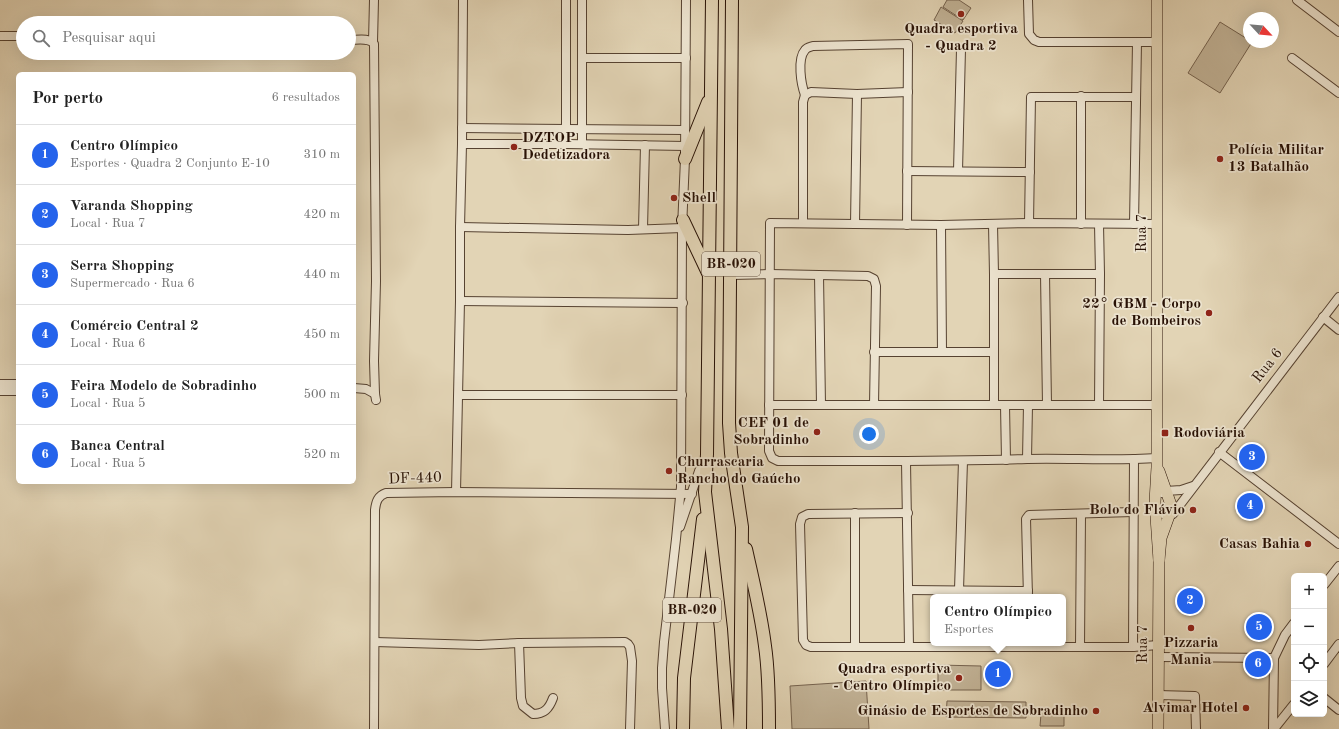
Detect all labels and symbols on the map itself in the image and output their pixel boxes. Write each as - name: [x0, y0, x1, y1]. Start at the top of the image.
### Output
- marker: Quadra esportiva - Quadra 2: [956, 9, 966, 19]
- north arrow: [1243, 12, 1279, 48]
- place label: Quadra esportiva - Quadra 2: [904, 22, 1018, 54]
- place label: DZTOP Dedetizadora: [522, 131, 611, 163]
- marker: DZTOP Dedetizadora: [509, 142, 519, 152]
- place label: Polícia Militar 13 Batalhão: [1228, 143, 1325, 175]
- marker: Polícia Militar 13 Batalhão: [1215, 154, 1225, 164]
- place label: Shell: [682, 191, 716, 206]
- marker: Shell: [669, 193, 679, 203]
- street label: Rua 7: [1135, 213, 1150, 253]
- road number: BR-020: [702, 252, 760, 276]
- place label: 22° GBM - Corpo de Bombeiros: [1082, 297, 1201, 329]
- marker: 22° GBM - Corpo de Bombeiros: [1204, 308, 1214, 318]
- street label: Rua 6: [1250, 346, 1286, 386]
- place label: CEF 01 de Sobradinho: [733, 416, 809, 448]
- your location: [859, 424, 879, 444]
- place label: Rodoviária: [1173, 426, 1245, 441]
- marker: CEF 01 de Sobradinho: [812, 427, 822, 437]
- marker: Rodoviária: [1160, 428, 1170, 438]
- pin: 3: [1239, 442, 1265, 472]
- place label: Churrascaria Rancho do Gaúcho: [677, 455, 801, 487]
- marker: Churrascaria Rancho do Gaúcho: [664, 466, 674, 476]
- street label: DF-440: [388, 471, 442, 487]
- pin: 4: [1237, 491, 1263, 521]
- place label: Bolo do Flávio: [1089, 503, 1185, 518]
- marker: Bolo do Flávio: [1188, 505, 1198, 515]
- place label: Casas Bahia: [1219, 537, 1300, 552]
- marker: Casas Bahia: [1303, 539, 1313, 549]
- pin: 2: [1177, 586, 1203, 616]
- road number: BR-020: [663, 598, 721, 622]
- pin: 5: [1246, 612, 1272, 642]
- marker: Pizzaria Mania: [1186, 623, 1196, 633]
- street label: Rua 7: [1136, 624, 1151, 664]
- place label: Pizzaria Mania: [1164, 636, 1219, 668]
- pin: 6: [1245, 649, 1271, 679]
- pin: 1: [985, 659, 1011, 689]
- place label: Quadra esportiva - Centro Olímpico: [833, 662, 951, 694]
- marker: Quadra esportiva - Centro Olímpico: [954, 673, 964, 683]
- place label: Alvimar Hotel: [1142, 701, 1238, 716]
- marker: Alvimar Hotel: [1241, 703, 1251, 713]
- place label: Ginásio de Esportes de Sobradinho: [858, 704, 1088, 719]
- marker: Ginásio de Esportes de Sobradinho: [1091, 706, 1101, 716]

